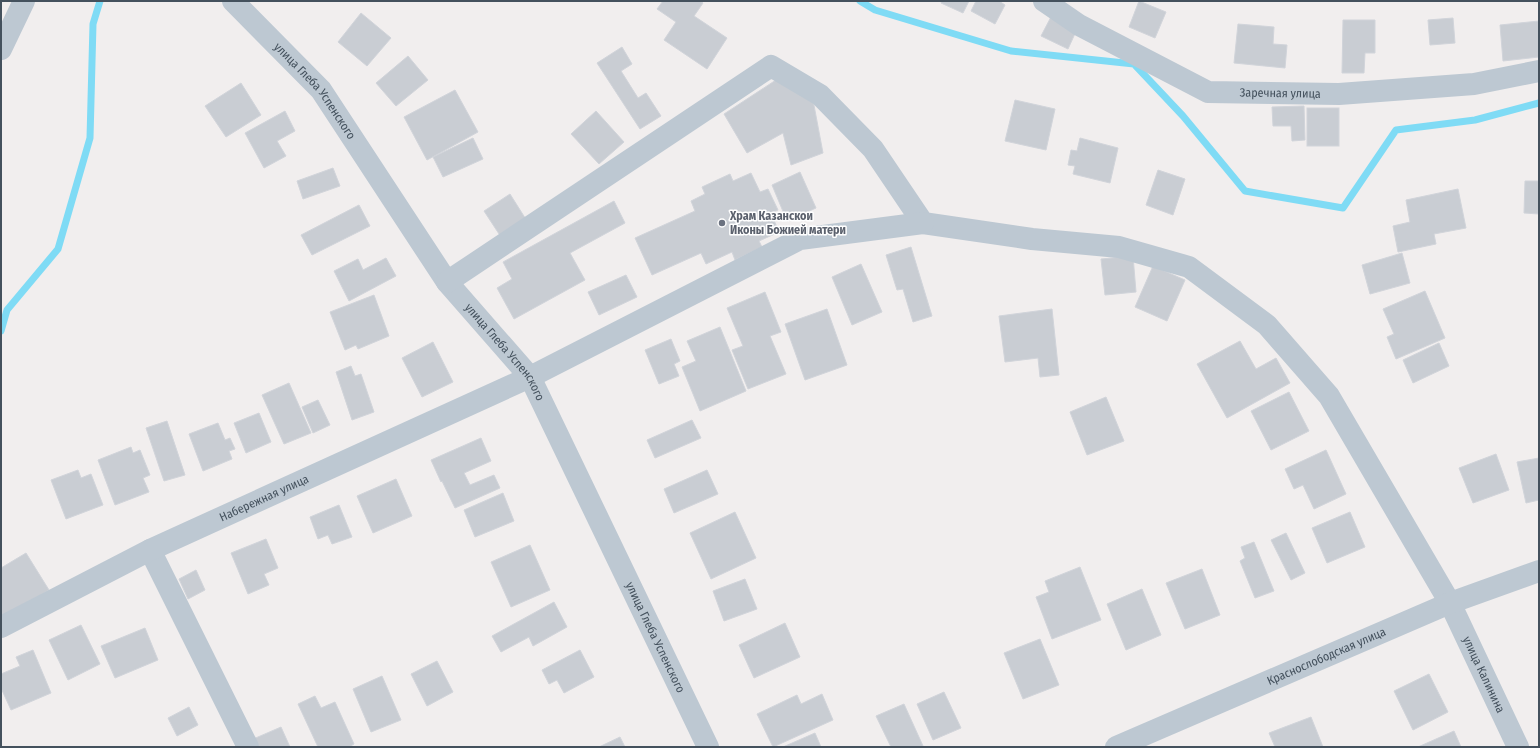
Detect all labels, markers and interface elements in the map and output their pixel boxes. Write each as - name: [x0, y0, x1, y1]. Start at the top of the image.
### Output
- street label: улица Глеба Успенского: [271, 40, 358, 142]
- street label: Заречная улица: [1240, 85, 1321, 101]
- place label: Храм Казанскои Иконы Божией матери: [729, 209, 846, 237]
- marker: Храм Казанскои Иконы Божией матери: [717, 218, 727, 228]
- street label: улица Глеба Успенского: [462, 300, 547, 403]
- street label: Набережная улица: [217, 472, 311, 524]
- street label: улица Глеба Успенского: [623, 580, 688, 695]
- street label: Краснослободская улица: [1265, 625, 1388, 688]
- street label: улица Калинина: [1460, 634, 1508, 715]

